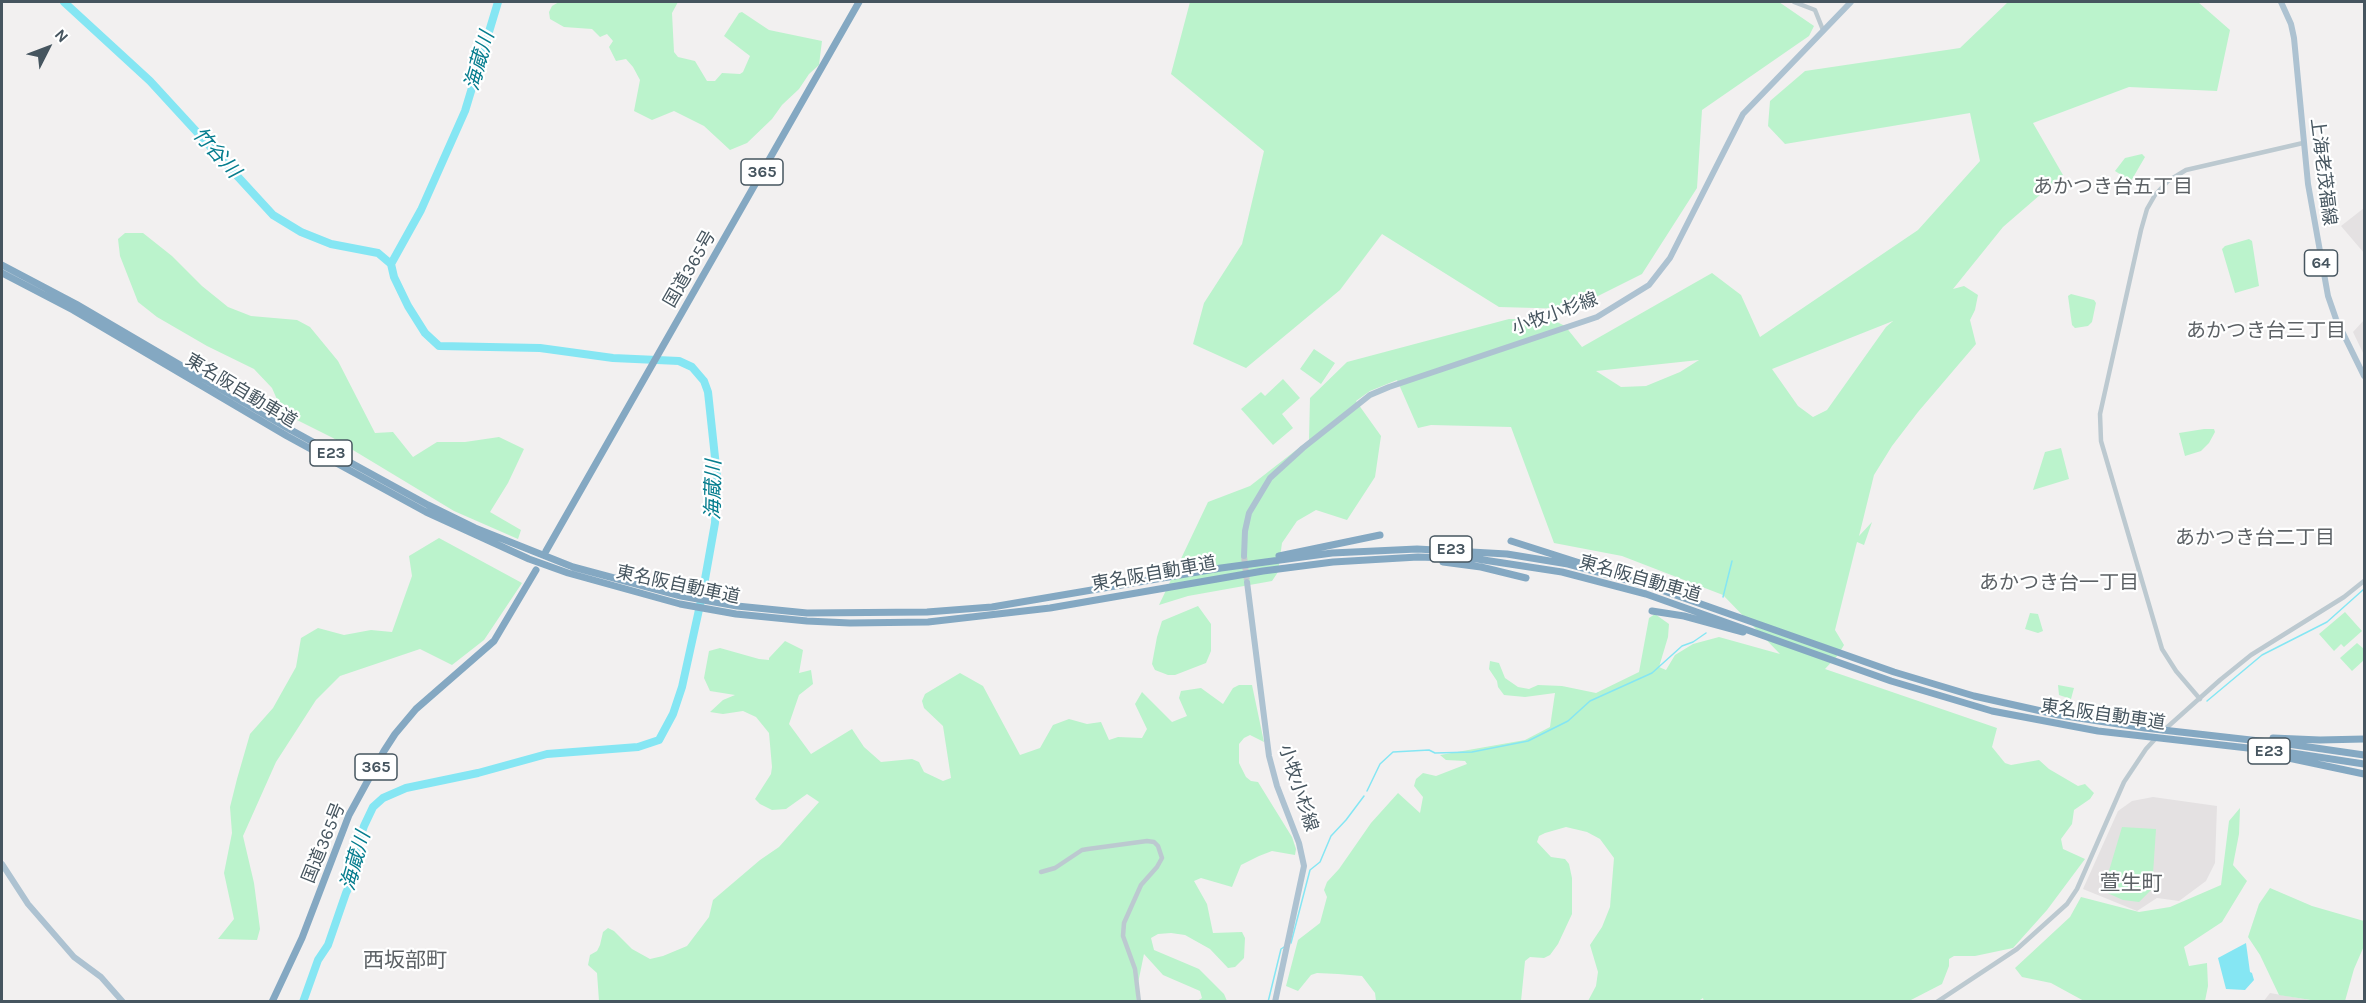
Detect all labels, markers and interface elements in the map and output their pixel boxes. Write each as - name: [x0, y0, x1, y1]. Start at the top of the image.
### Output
- north arrow: [18, 18, 78, 78]
- text: N: [51, 25, 73, 46]
- water label: 海蔵川: [460, 29, 500, 93]
- street label: 上海老茂福線: [2306, 117, 2340, 227]
- water label: 竹谷川: [187, 123, 245, 183]
- road number: 365: [741, 159, 783, 185]
- district label: あかつき台五丁目: [2033, 175, 2193, 199]
- street label: 国道365号: [659, 227, 721, 311]
- road number: 64: [2304, 250, 2338, 276]
- street label: 小牧小杉線: [1509, 288, 1601, 340]
- district label: あかつき台三丁目: [2186, 319, 2346, 343]
- street label: 東名阪自動車道: [181, 349, 301, 433]
- road number: E23: [310, 440, 352, 466]
- water label: 海蔵川: [701, 460, 727, 520]
- district label: あかつき台二丁目: [2175, 526, 2335, 550]
- road number: E23: [1430, 536, 1472, 562]
- street label: 東名阪自動車道: [1576, 551, 1704, 607]
- street label: 東名阪自動車道: [1090, 552, 1218, 596]
- street label: 東名阪自動車道: [614, 561, 742, 609]
- district label: あかつき台一丁目: [1979, 571, 2139, 595]
- street label: 東名阪自動車道: [2039, 696, 2167, 734]
- road number: E23: [2248, 738, 2290, 764]
- street label: 小牧小杉線: [1274, 742, 1322, 834]
- road number: 365: [355, 754, 397, 780]
- street label: 国道365号: [298, 800, 350, 886]
- water label: 海蔵川: [336, 829, 376, 893]
- district label: 萱生町: [2100, 871, 2162, 897]
- district label: 西坂部町: [363, 948, 447, 974]

